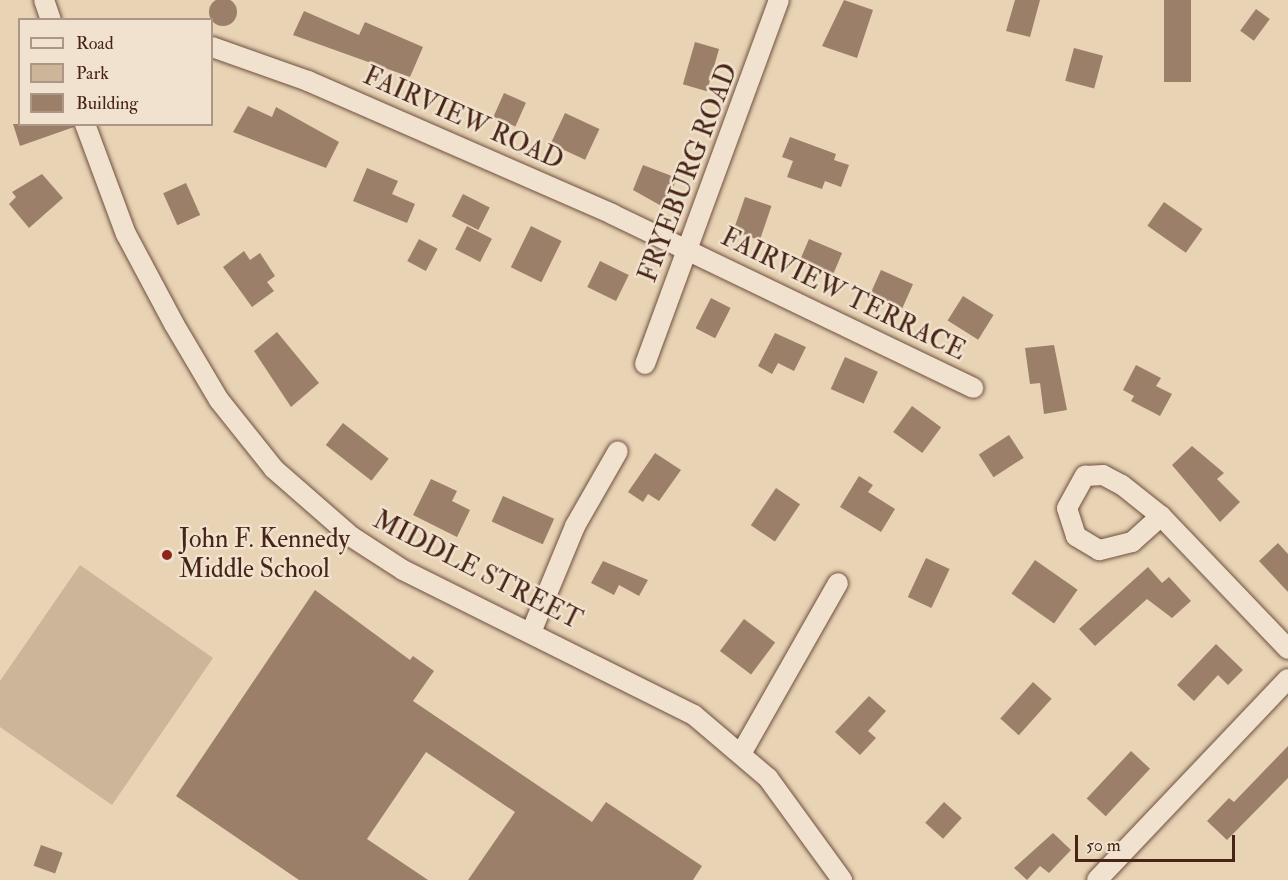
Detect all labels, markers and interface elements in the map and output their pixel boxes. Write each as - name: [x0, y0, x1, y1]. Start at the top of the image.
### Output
- legend: [18, 18, 213, 126]
- text: Road: [76, 32, 114, 55]
- street label: FRYEBURG ROAD: [633, 59, 745, 287]
- street label: FAIRVIEW ROAD: [358, 61, 568, 177]
- text: Park: [76, 62, 109, 85]
- text: Building: [76, 92, 138, 115]
- street label: FAIRVIEW TERRACE: [716, 222, 970, 368]
- street label: MIDDLE STREET: [368, 505, 586, 637]
- place label: John F. Kennedy Middle School: [179, 524, 350, 586]
- marker: John F. Kennedy Middle School: [160, 548, 174, 562]
- scale bar: [1078, 823, 1238, 861]
- text: 50 m: [1086, 834, 1121, 857]

